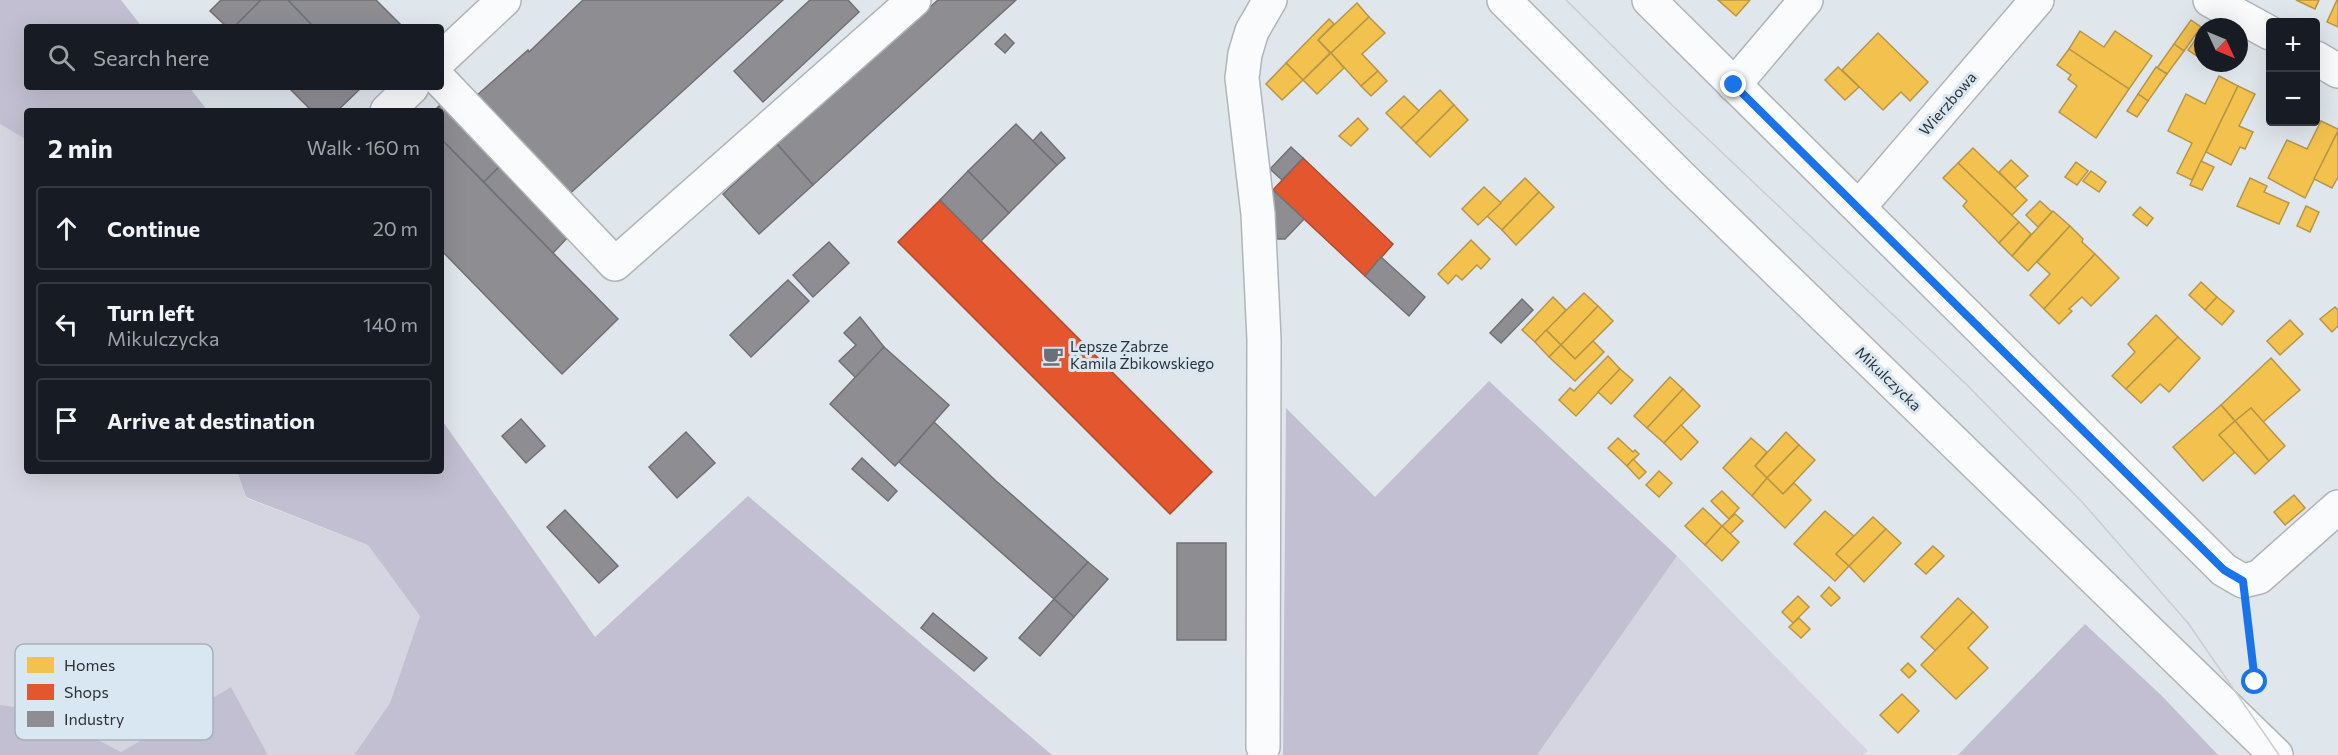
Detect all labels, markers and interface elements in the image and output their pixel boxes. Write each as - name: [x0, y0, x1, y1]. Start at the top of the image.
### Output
- north arrow: [2194, 18, 2248, 72]
- map controls: [2266, 18, 2320, 126]
- button: +: [2266, 18, 2320, 72]
- search box: [24, 24, 444, 90]
- icon: search: [45, 41, 78, 74]
- text: Search here: [93, 44, 209, 71]
- street label: Wierzbowa: [1915, 68, 1980, 139]
- route end: [1720, 71, 1746, 97]
- button: −: [2266, 72, 2320, 126]
- text: 2 min: [48, 132, 113, 163]
- text: Walk · 160 m: [307, 135, 420, 159]
- icon: ahead: [50, 212, 83, 245]
- text: Continue: [107, 215, 200, 242]
- text: 20 m: [373, 216, 418, 240]
- text: Turn left: [107, 299, 194, 326]
- icon: left: [50, 308, 83, 341]
- text: 140 m: [363, 312, 418, 336]
- text: Mikulczycka: [107, 326, 219, 350]
- place label: Lepsze Zabrze Kamila Żbikowskiego: [1070, 337, 1214, 372]
- street label: Mikulczycka: [1852, 343, 1925, 414]
- cafe icon: Lepsze Zabrze Kamila Żbikowskiego: [1041, 344, 1065, 368]
- icon: arrive: [50, 404, 83, 437]
- text: Arrive at destination: [107, 407, 315, 434]
- legend: [15, 644, 213, 740]
- text: Homes: [64, 655, 115, 674]
- route start: [2241, 668, 2267, 694]
- text: Shops: [64, 682, 109, 701]
- text: Industry: [64, 709, 124, 728]

